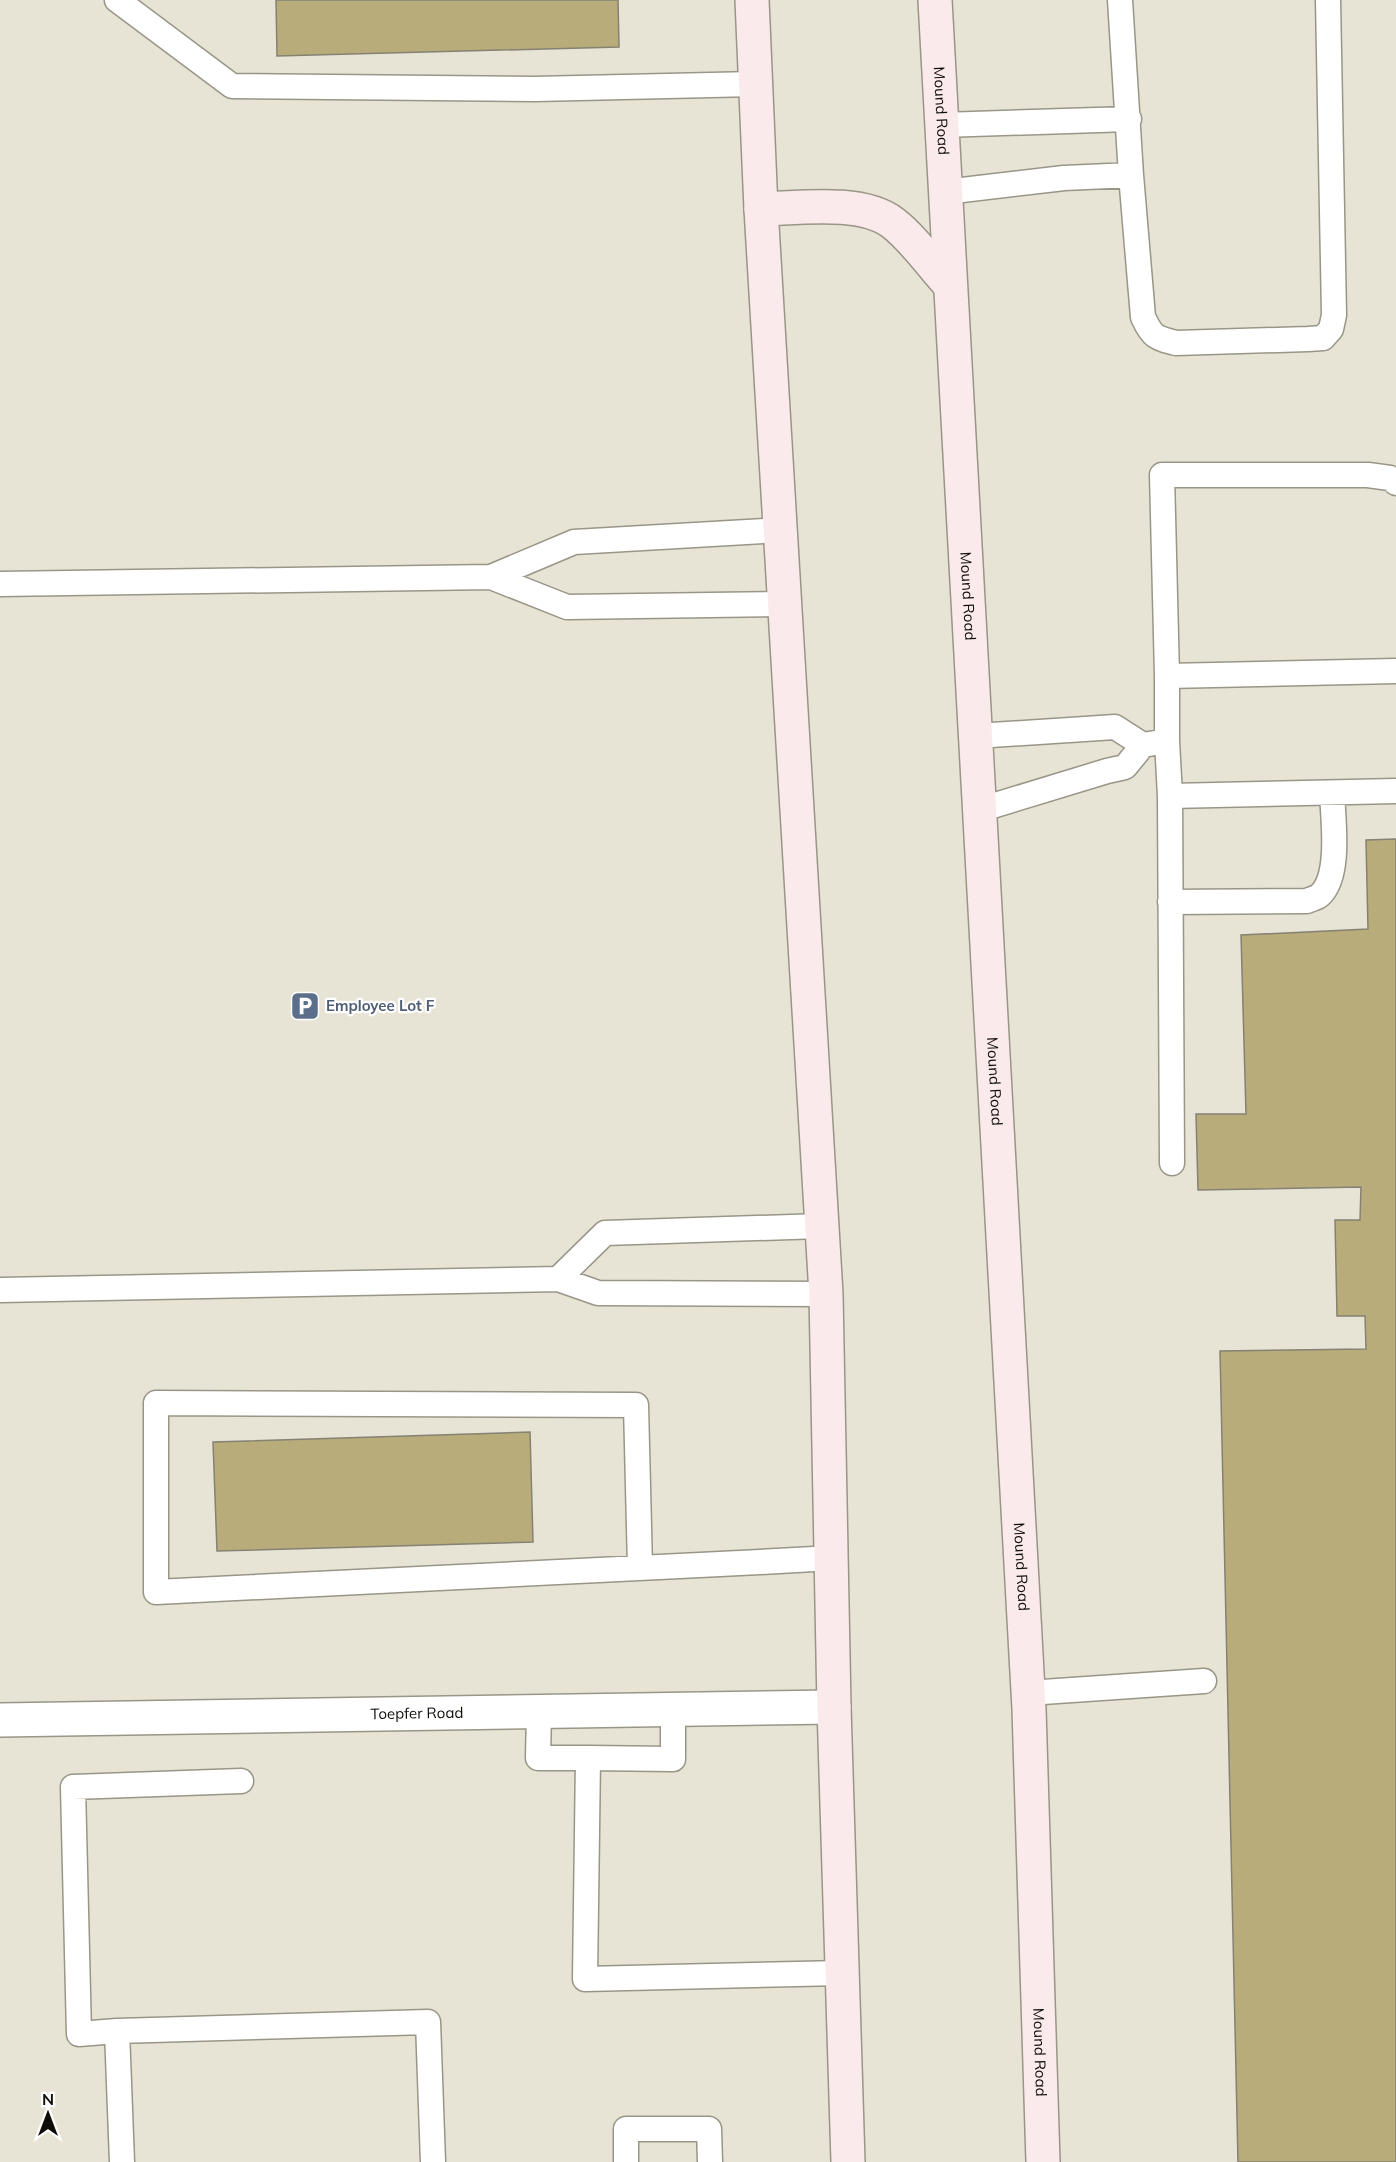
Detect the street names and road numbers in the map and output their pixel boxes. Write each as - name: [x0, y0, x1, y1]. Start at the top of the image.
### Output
- street label: Mound Road: [930, 66, 954, 156]
- street label: Mound Road: [956, 551, 980, 641]
- street label: Mound Road: [983, 1037, 1007, 1126]
- street label: Mound Road: [1010, 1522, 1034, 1611]
- street label: Toepfer Road: [370, 1703, 464, 1723]
- street label: Mound Road: [1029, 2008, 1051, 2097]

